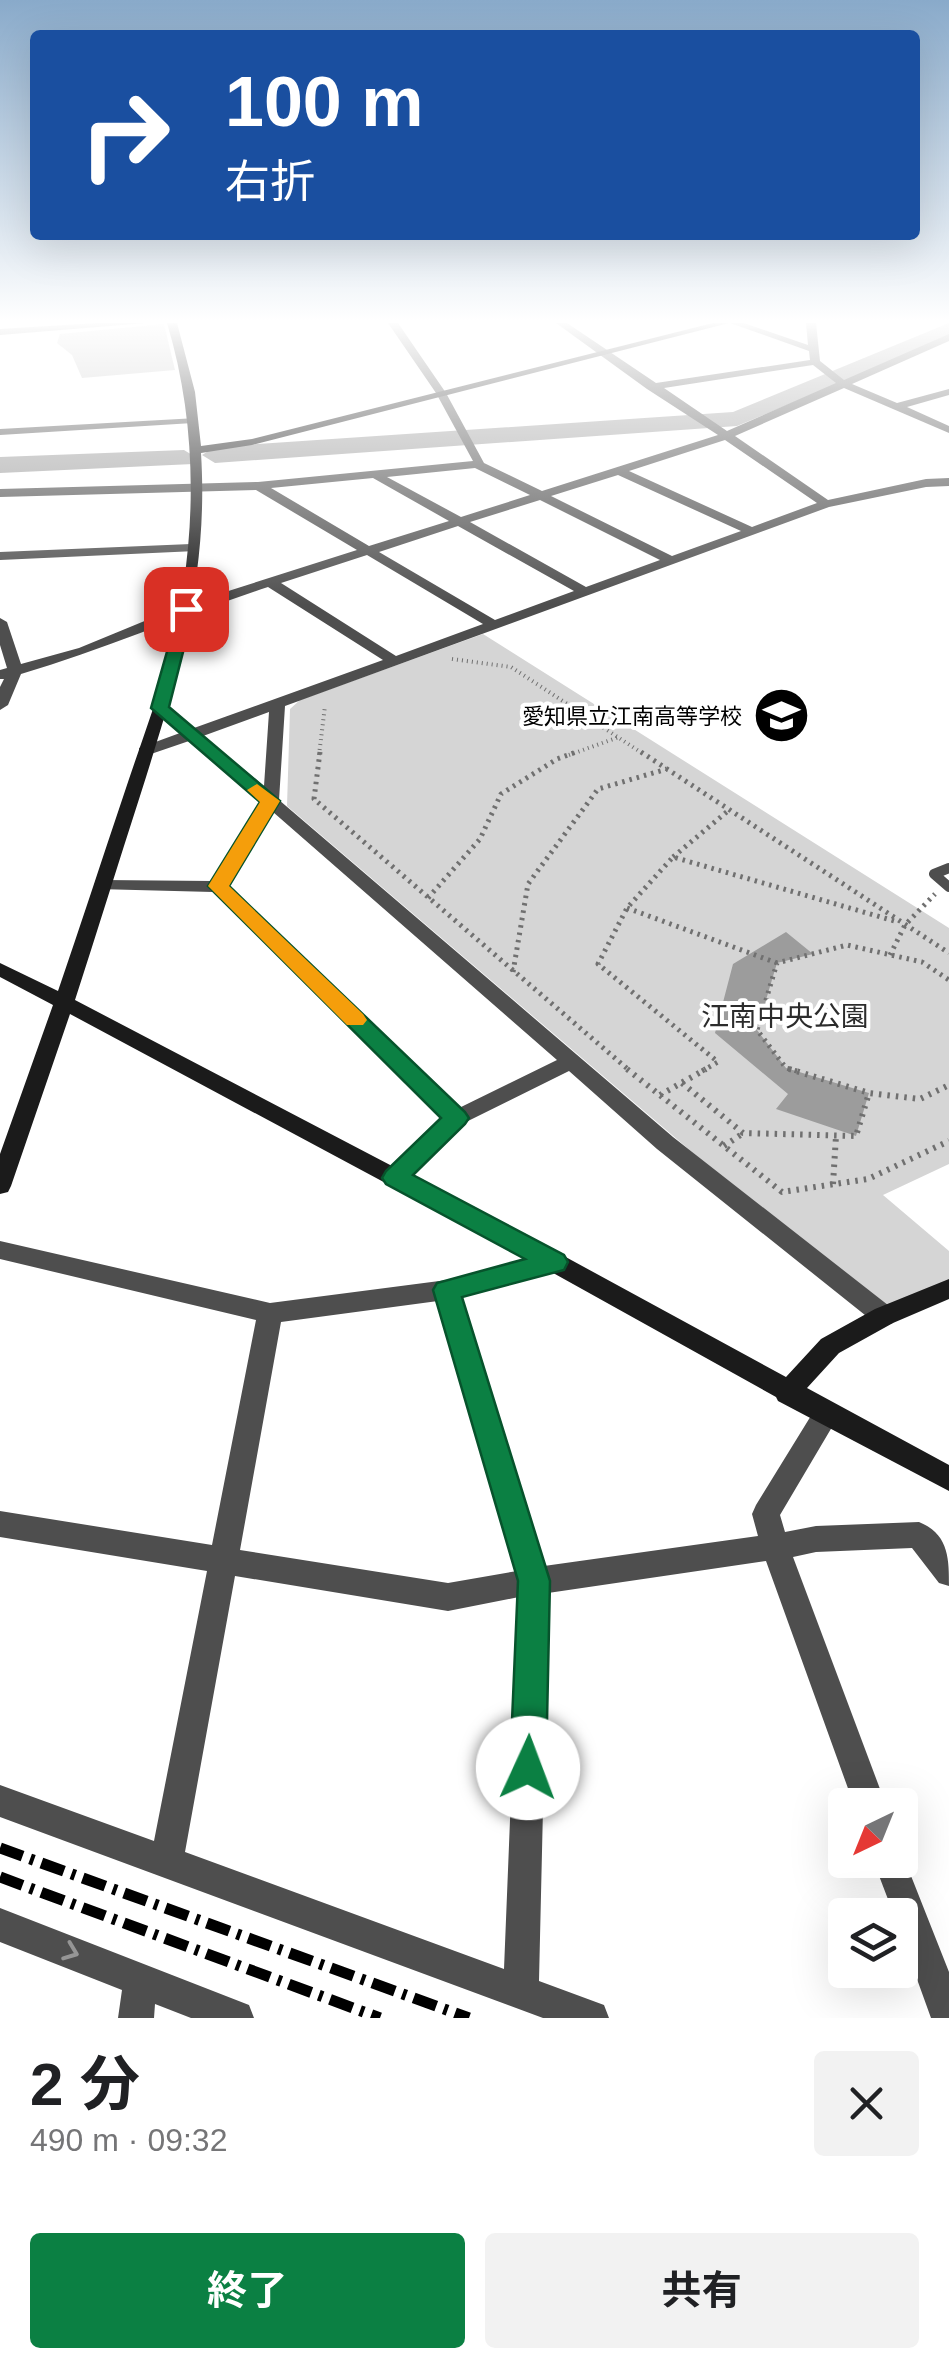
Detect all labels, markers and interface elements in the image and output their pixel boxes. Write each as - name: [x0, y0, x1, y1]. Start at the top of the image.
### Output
- text: 100 m: [225, 63, 423, 141]
- icon: right: [60, 70, 190, 200]
- text: 右折: [225, 156, 315, 207]
- pin: [144, 567, 229, 652]
- icon: arrive: [159, 582, 214, 637]
- school or university icon: 愛知県立江南高等学校: [751, 686, 811, 746]
- place label: 愛知県立江南高等学校: [522, 704, 742, 729]
- park label: 江南中央公園: [701, 1001, 869, 1032]
- position arrow: [476, 1716, 580, 1820]
- north arrow: [828, 1788, 918, 1878]
- map controls: [828, 1788, 918, 1988]
- button: layers: [828, 1898, 918, 1988]
- one-way arrow: [61, 1941, 78, 1961]
- text: 2 分: [30, 2051, 140, 2118]
- button: close: [814, 2051, 919, 2156]
- text: 490 m · 09:32: [30, 2122, 227, 2158]
- button: 終了: [30, 2233, 465, 2348]
- button: 共有: [485, 2233, 919, 2348]

